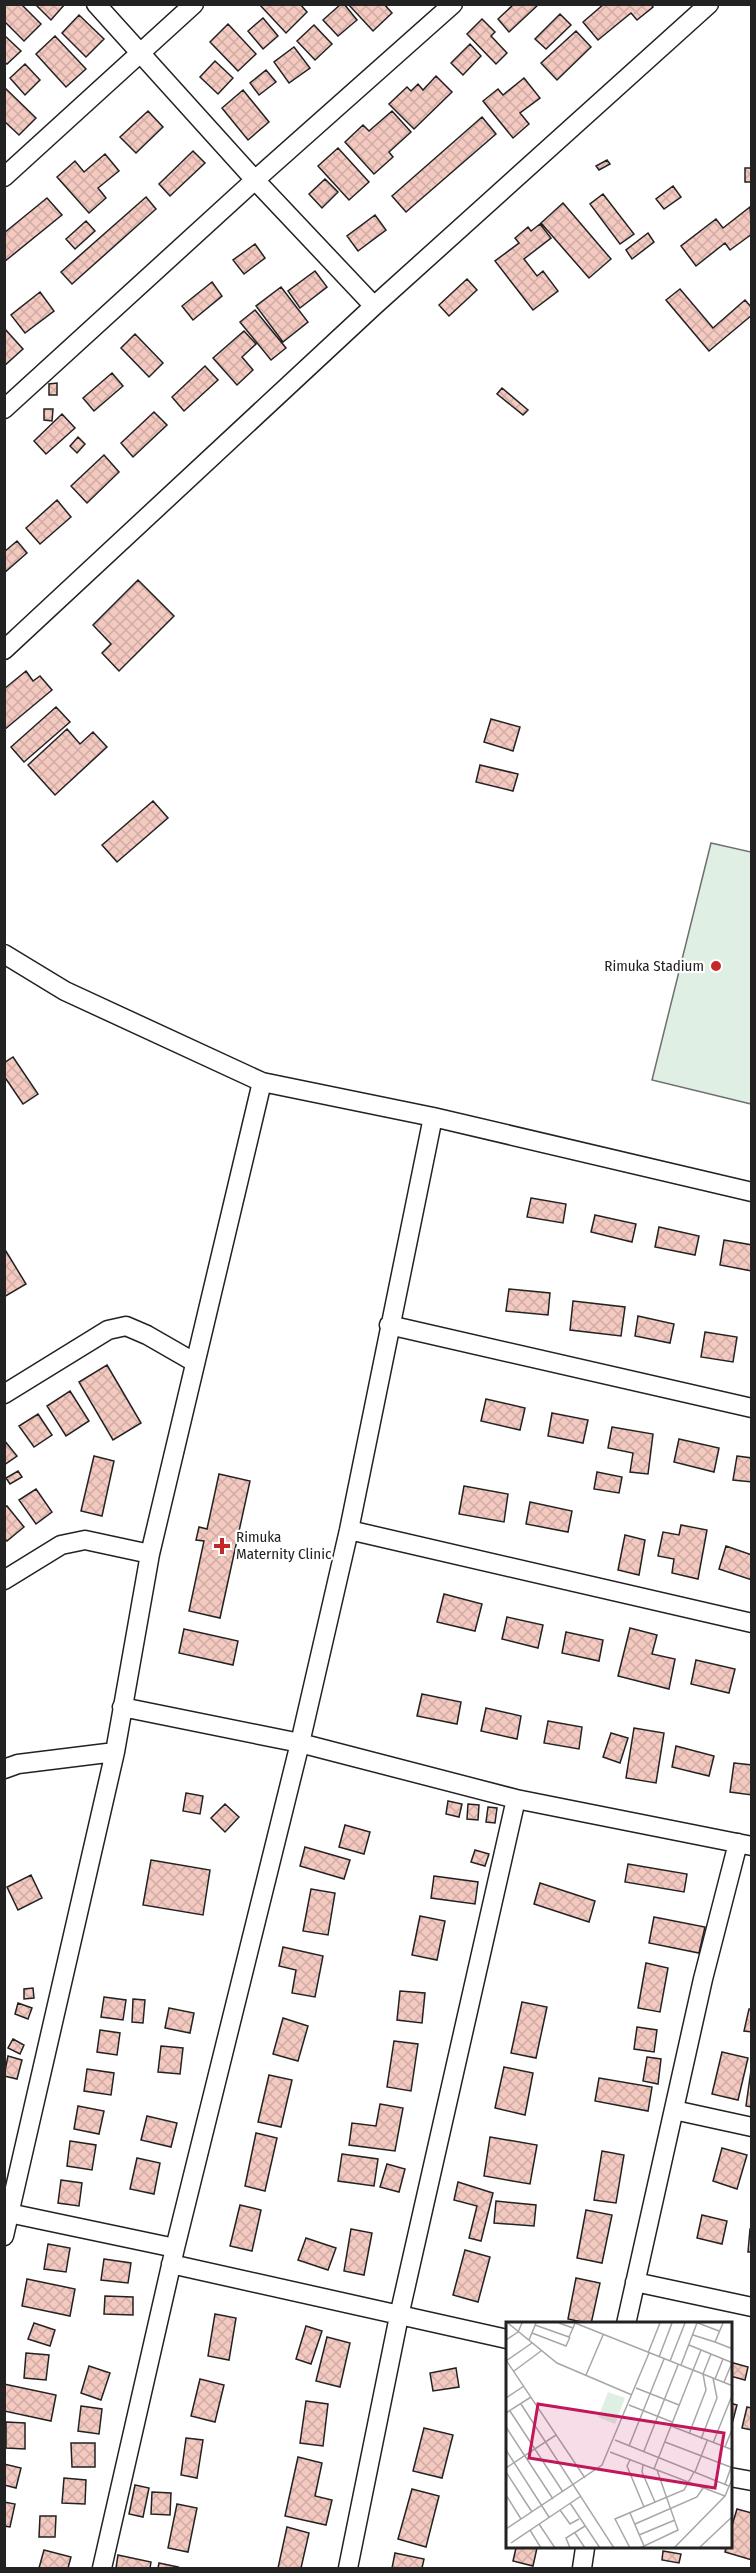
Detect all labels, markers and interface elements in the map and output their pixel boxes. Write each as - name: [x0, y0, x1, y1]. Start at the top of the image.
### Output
- place label: Rimuka Stadium: [604, 957, 704, 975]
- marker: Rimuka Stadium: [709, 959, 723, 973]
- place label: Rimuka Maternity Clinic: [236, 1528, 332, 1563]
- marker: Rimuka Maternity Clinic: [213, 1537, 231, 1555]
- inset map: [506, 2322, 732, 2549]

